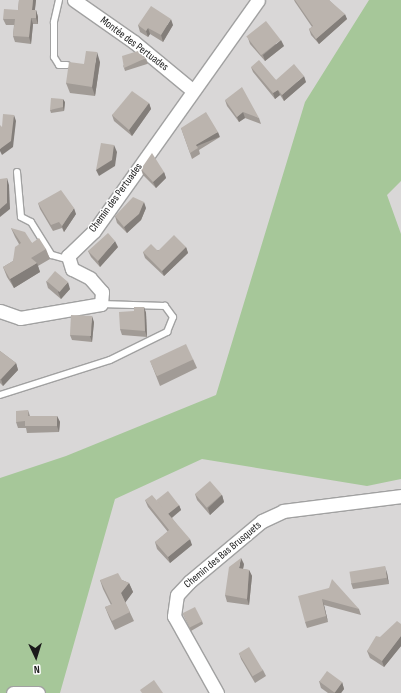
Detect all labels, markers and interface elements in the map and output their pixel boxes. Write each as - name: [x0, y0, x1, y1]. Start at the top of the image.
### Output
- street label: Montée des Pertuades: [97, 14, 171, 74]
- street label: Chemin des Pertuades: [86, 161, 146, 235]
- street label: Chemin des Bas Brusquets: [182, 519, 264, 591]
- north arrow: [16, 637, 56, 677]
- text: N: [33, 663, 40, 676]

